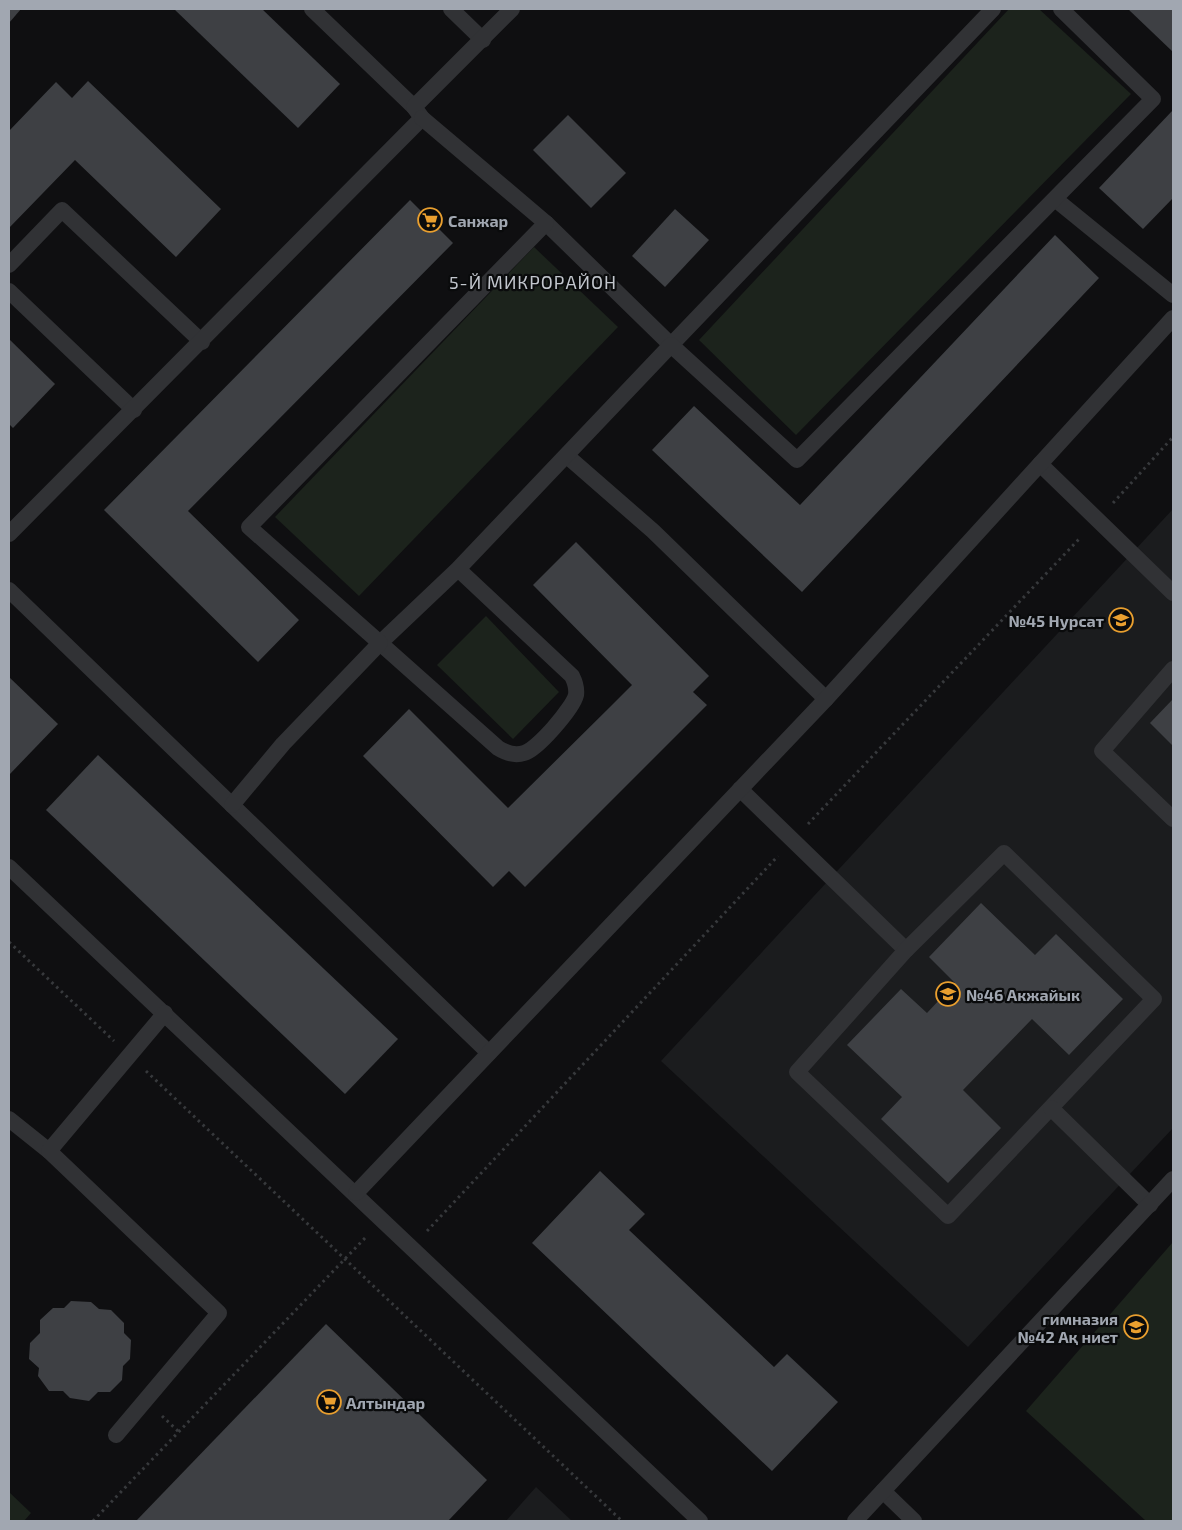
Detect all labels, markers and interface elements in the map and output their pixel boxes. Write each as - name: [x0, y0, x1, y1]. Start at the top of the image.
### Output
- supermarket icon: Санжар: [417, 207, 443, 233]
- place label: Санжар: [448, 211, 508, 230]
- district label: 5-Й МИКРОРАЙОН: [449, 271, 617, 293]
- school or university icon: №45 Нурсат: [1108, 607, 1134, 633]
- place label: №45 Нурсат: [1008, 611, 1104, 630]
- school or university icon: №46 Акжайык: [935, 981, 961, 1007]
- place label: №46 Акжайык: [966, 985, 1080, 1004]
- place label: гимназия №42 Ақ ниет: [1017, 1309, 1118, 1346]
- school or university icon: гимназия №42 Ақ ниет: [1123, 1314, 1149, 1340]
- supermarket icon: Алтындар: [316, 1389, 342, 1415]
- place label: Алтындар: [346, 1393, 425, 1412]

